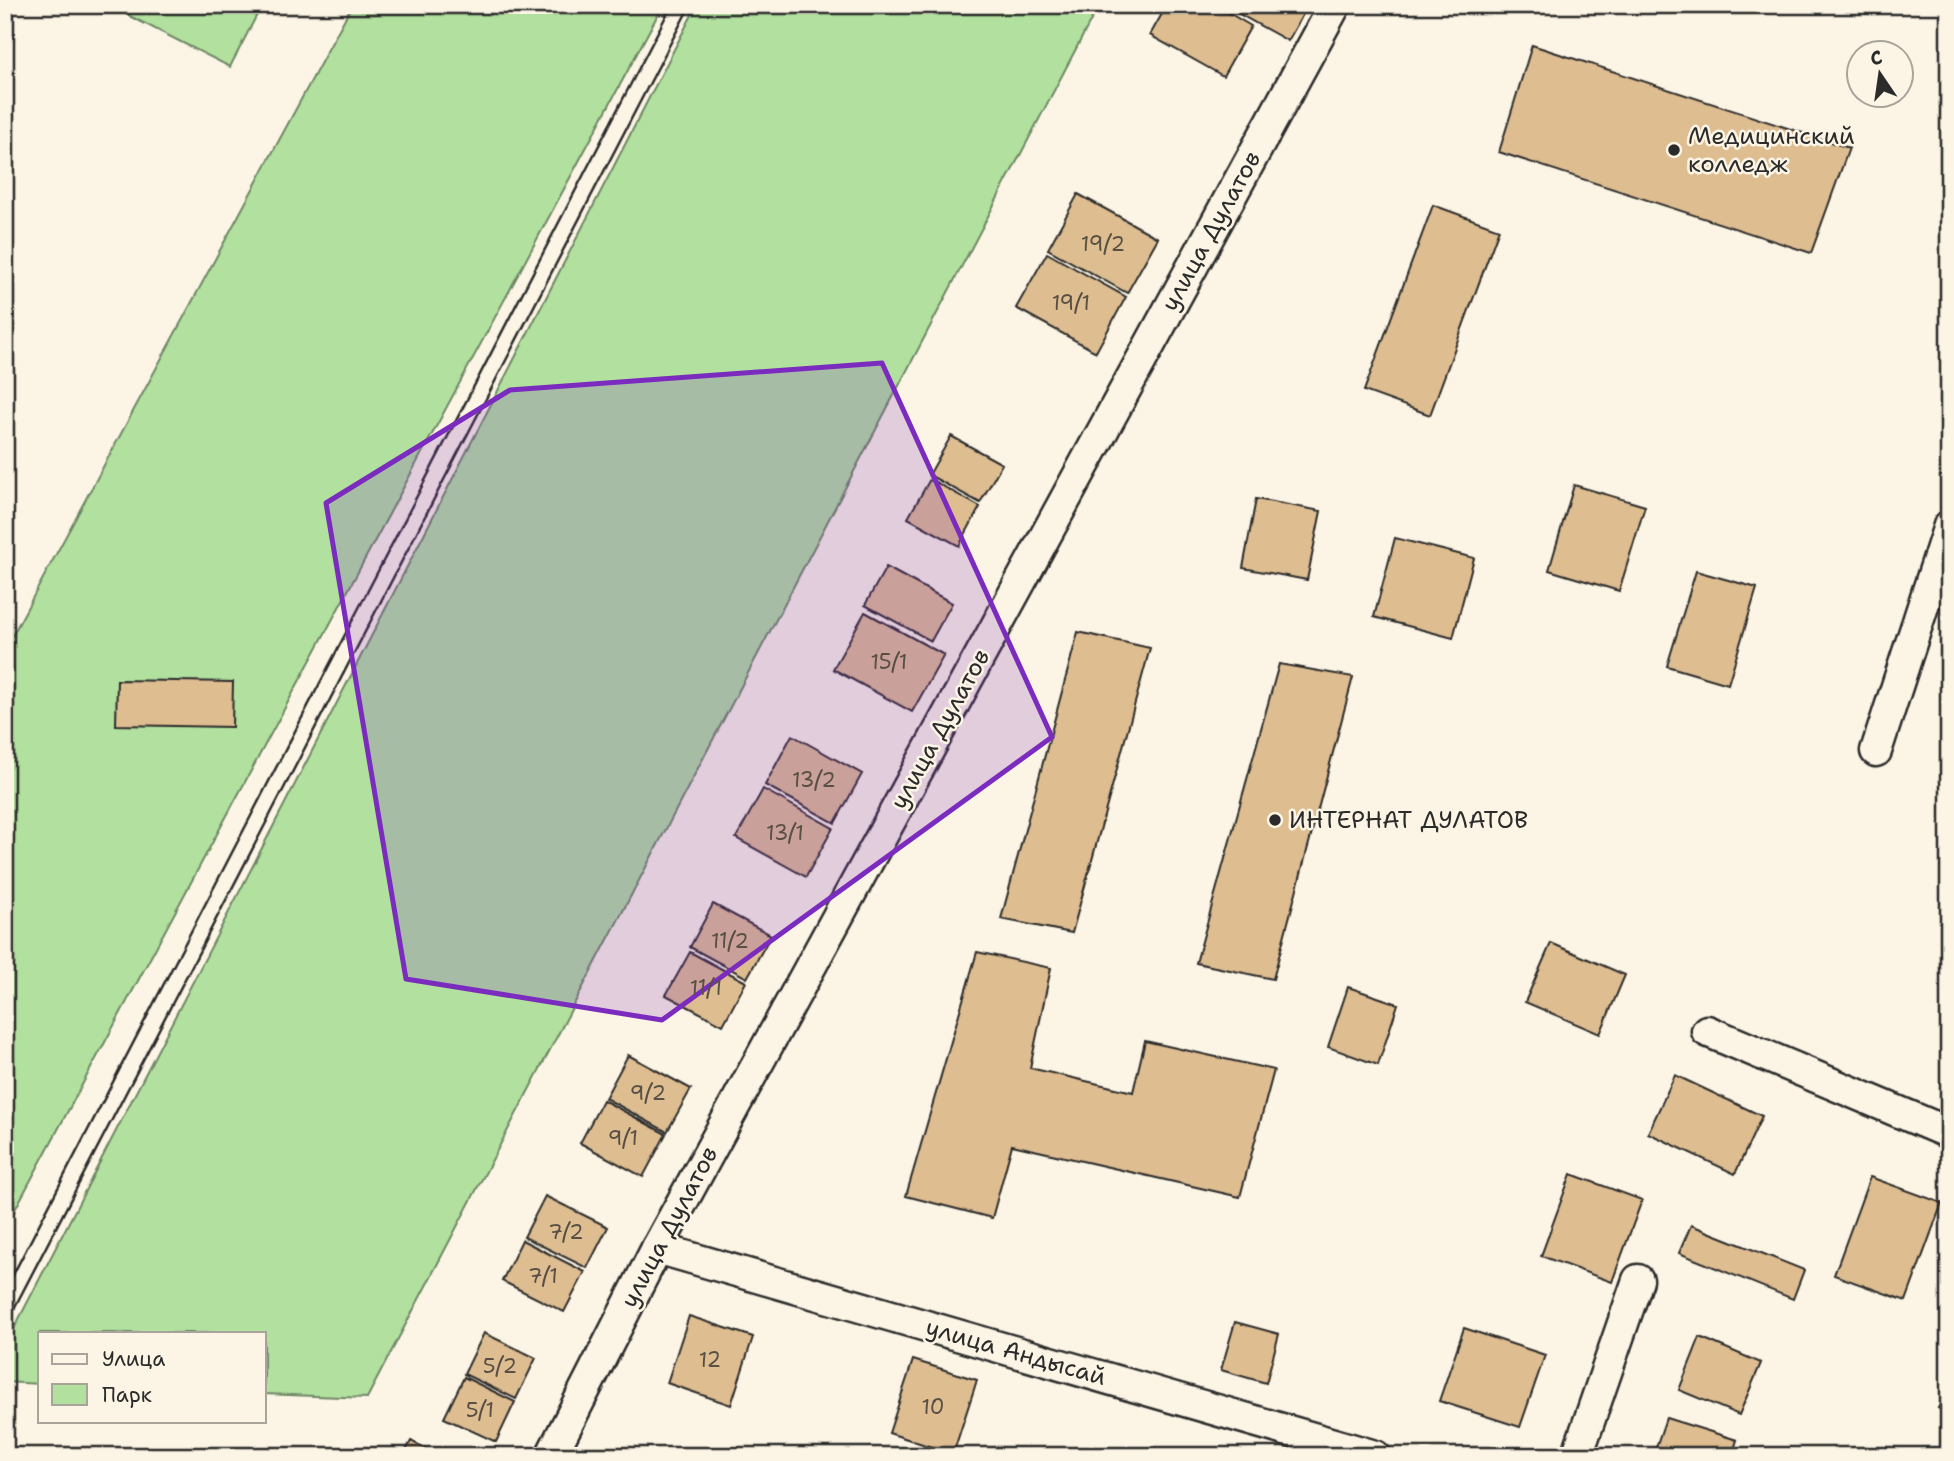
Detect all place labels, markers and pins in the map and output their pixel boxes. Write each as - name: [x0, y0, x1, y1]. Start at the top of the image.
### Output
- place label: Медицинский колледж: [1688, 120, 1855, 180]
- marker: Медицинский колледж: [1666, 142, 1682, 158]
- place label: ИНТЕРНАТ ДУЛАТОВ: [1289, 804, 1528, 836]
- marker: ИНТЕРНАТ ДУЛАТОВ: [1267, 812, 1283, 828]

